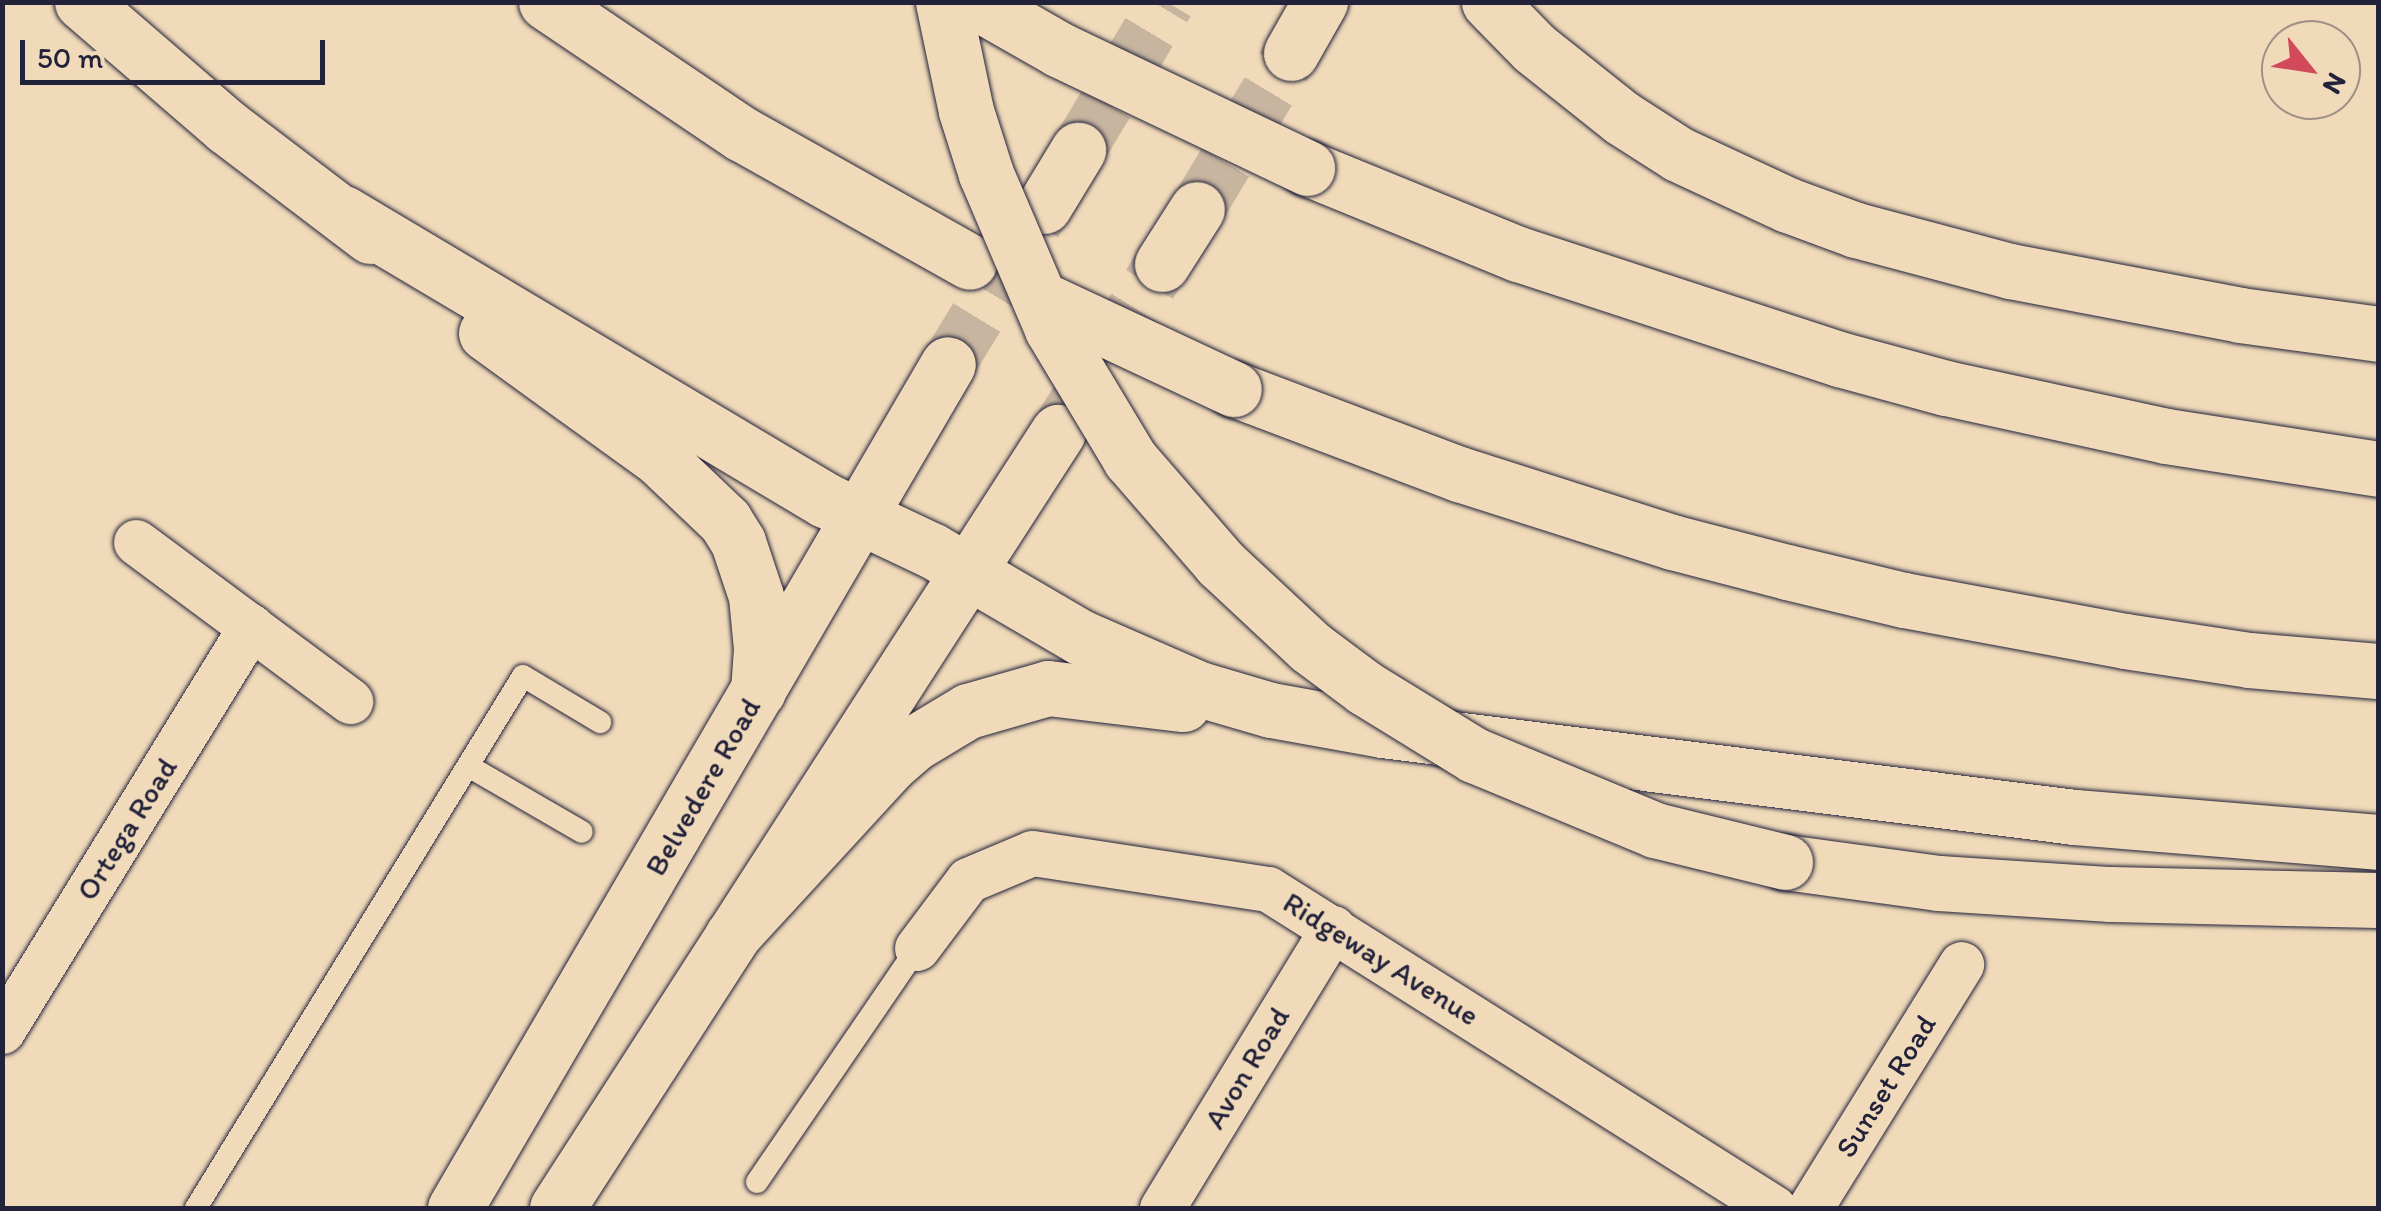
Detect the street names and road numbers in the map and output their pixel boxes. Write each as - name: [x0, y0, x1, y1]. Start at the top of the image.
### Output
- street label: Belvedere Road: [638, 692, 768, 882]
- street label: Ortega Road: [69, 751, 185, 907]
- street label: Ridgeway Avenue: [1277, 885, 1485, 1033]
- street label: Avon Road: [1197, 1001, 1297, 1135]
- street label: Sunset Road: [1828, 1008, 1944, 1164]

